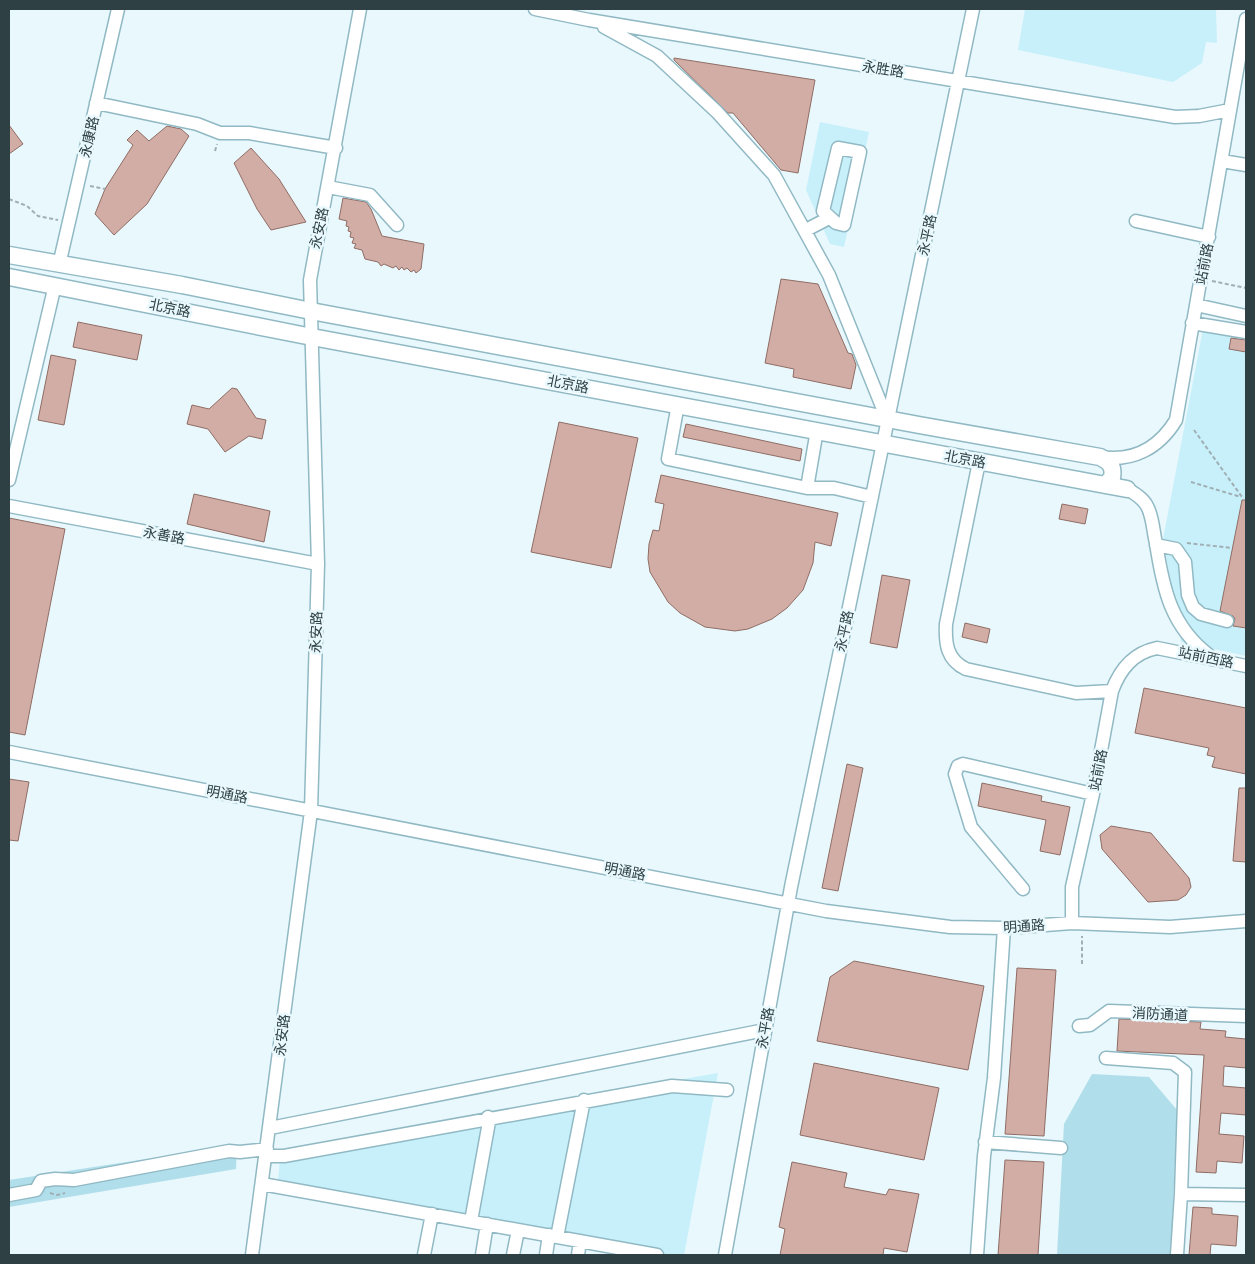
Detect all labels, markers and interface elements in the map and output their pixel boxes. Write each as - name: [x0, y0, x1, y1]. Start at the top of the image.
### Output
- street label: 永胜路: [861, 57, 905, 81]
- street label: 永康路: [76, 115, 102, 159]
- street label: 永安路: [306, 206, 332, 250]
- street label: 永平路: [914, 213, 940, 257]
- street label: 站前路: [1191, 242, 1217, 286]
- street label: 北京路: [148, 295, 192, 321]
- street label: 北京路: [546, 371, 590, 397]
- street label: 北京路: [943, 446, 987, 472]
- street label: 永善路: [142, 522, 186, 548]
- street label: 永平路: [831, 609, 857, 653]
- street label: 永安路: [306, 611, 326, 653]
- street label: 站前西路: [1177, 642, 1235, 672]
- street label: 站前路: [1085, 748, 1111, 792]
- street label: 明通路: [205, 781, 249, 807]
- street label: 明通路: [603, 858, 647, 884]
- street label: 明通路: [1002, 916, 1046, 936]
- street label: 消防通道: [1132, 1004, 1188, 1024]
- street label: 永平路: [752, 1006, 778, 1050]
- street label: 永安路: [271, 1013, 293, 1057]

